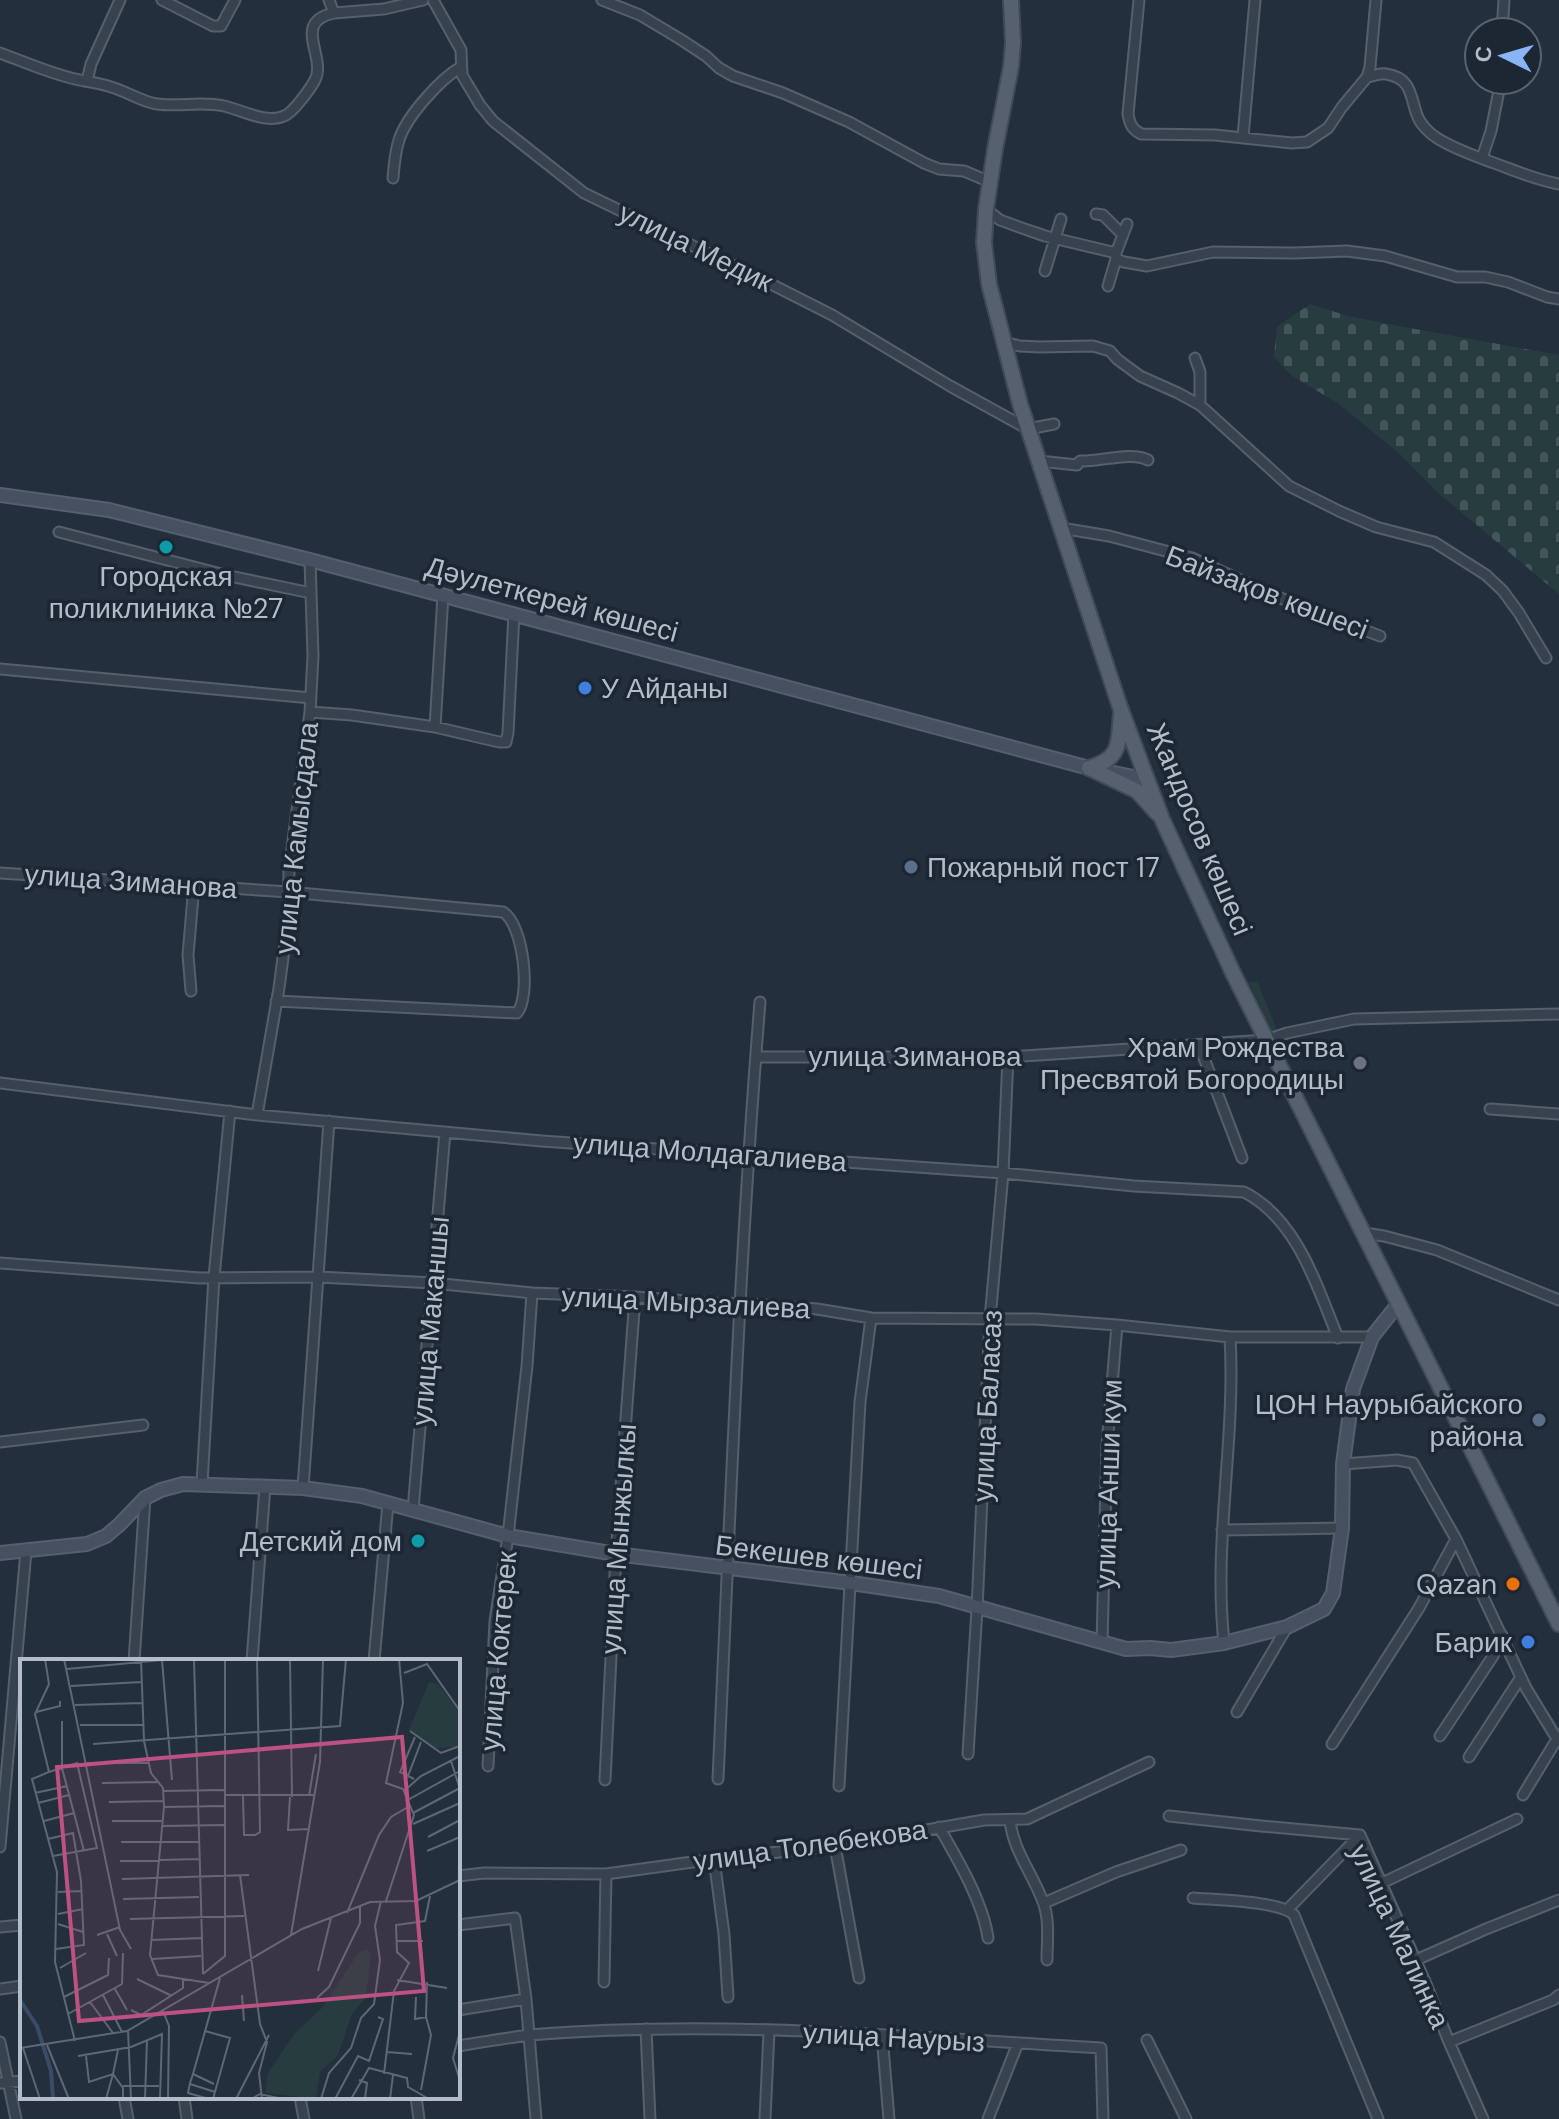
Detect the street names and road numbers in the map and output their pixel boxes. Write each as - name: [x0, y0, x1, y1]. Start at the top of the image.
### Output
- street label: улица Медик: [613, 194, 780, 301]
- street label: Байзақов көшесі: [1160, 537, 1373, 648]
- street label: Дәулеткерей көшесі: [421, 548, 682, 651]
- street label: Жандосов көшесі: [1138, 717, 1261, 941]
- street label: улица Камысдала: [266, 720, 327, 956]
- street label: улица Зиманова: [23, 856, 239, 907]
- street label: улица Зиманова: [809, 1038, 1022, 1075]
- street label: улица Молдагалиева: [572, 1124, 848, 1181]
- street label: улица Маканшы: [403, 1215, 458, 1427]
- street label: улица Мырзалиева: [561, 1278, 812, 1328]
- street label: улица Баласаз: [964, 1309, 1011, 1503]
- street label: улица Анши кум: [1086, 1379, 1131, 1589]
- street label: улица Мынжылкы: [592, 1423, 645, 1655]
- street label: Бекешев көшесі: [713, 1526, 925, 1589]
- street label: улица Коктерек: [471, 1549, 526, 1752]
- street label: улица Толебекова: [691, 1811, 930, 1880]
- street label: улица Малинка: [1341, 1838, 1459, 2035]
- street label: улица Наурыз: [802, 2014, 986, 2061]

